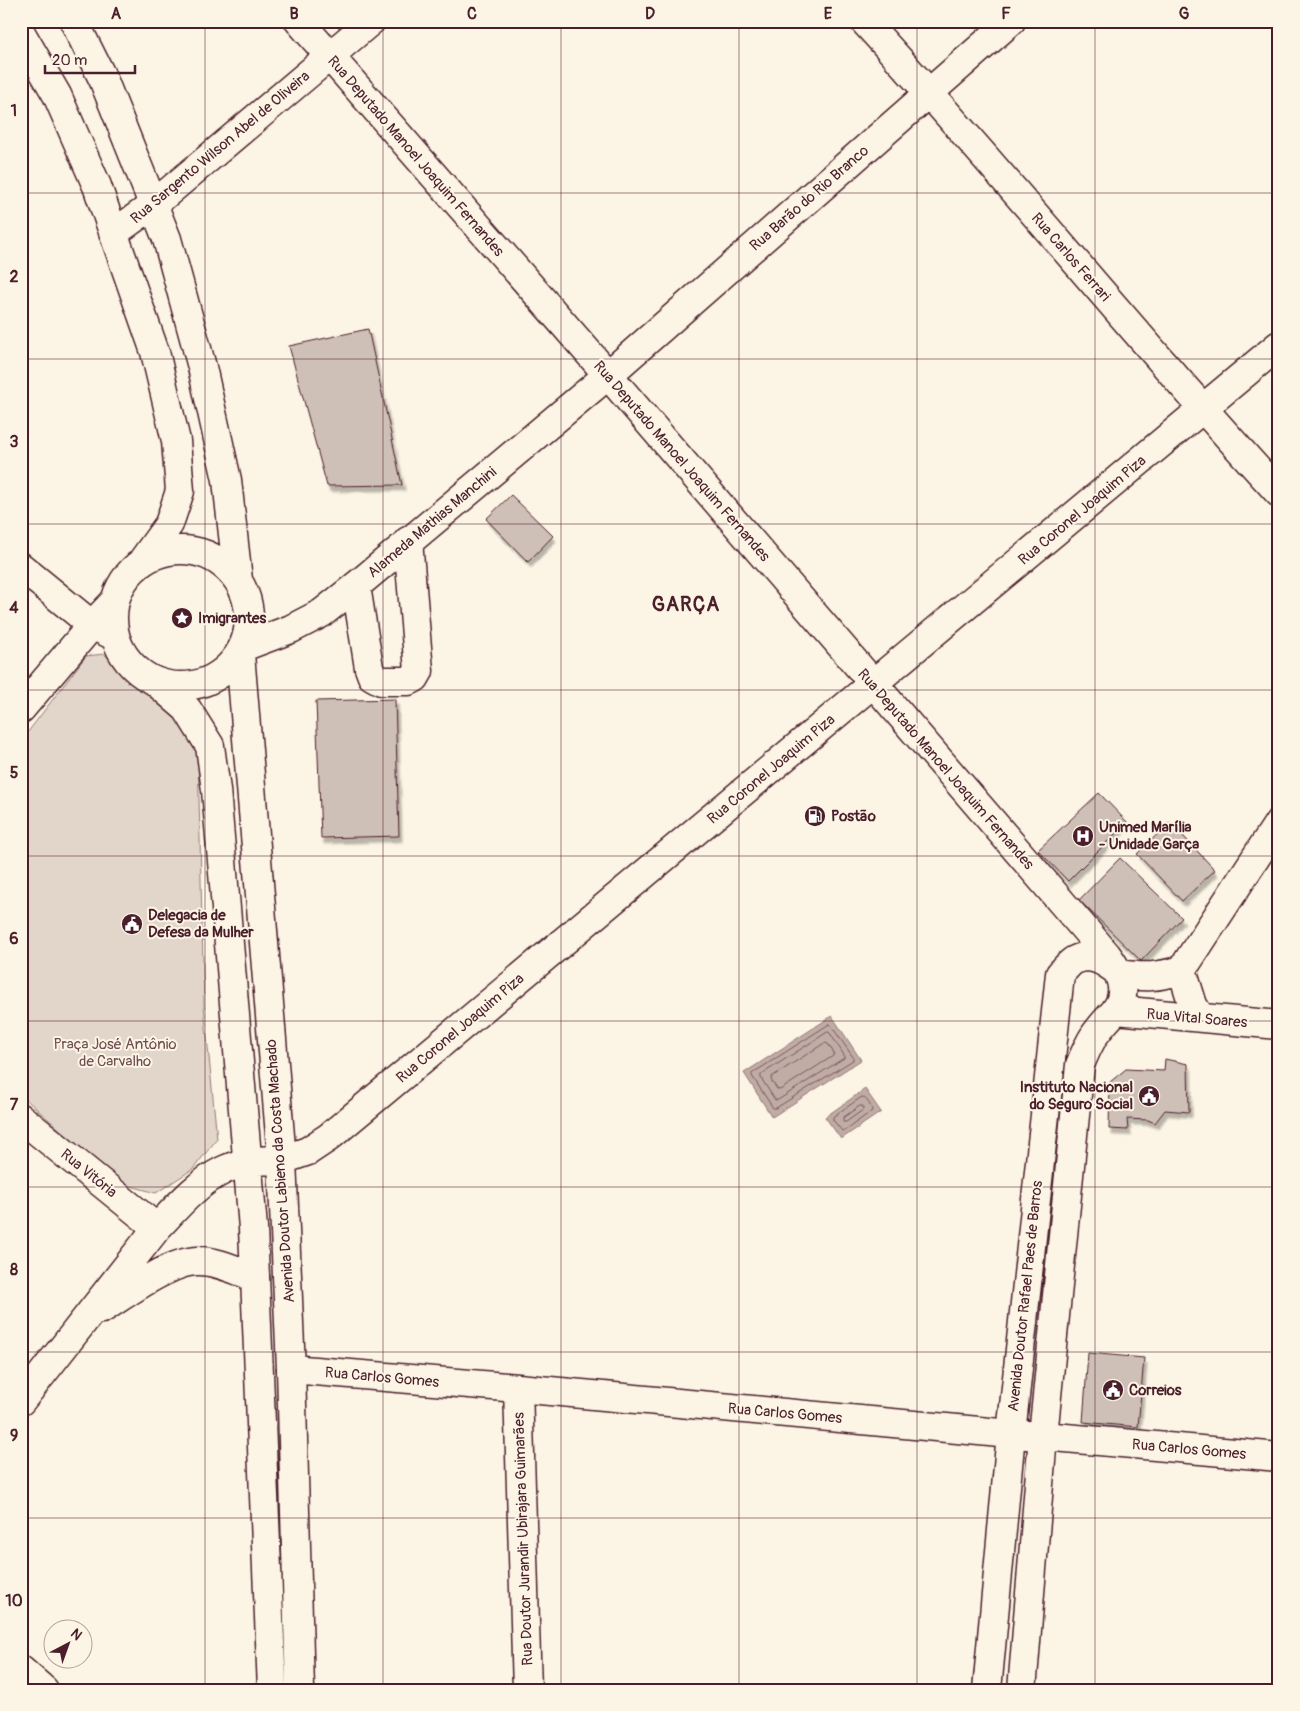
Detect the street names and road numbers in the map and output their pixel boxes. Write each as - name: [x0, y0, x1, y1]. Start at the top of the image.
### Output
- street label: Rua Deputado Manoel Joaquim Fernandes: [323, 52, 508, 261]
- street label: Rua Sargento Wilson Abel de Oliveira: [127, 67, 314, 228]
- street label: Rua Barão do Rio Branco: [746, 141, 873, 255]
- street label: Rua Carlos Ferrari: [1027, 209, 1115, 306]
- street label: Rua Deputado Manoel Joaquim Fernandes: [589, 357, 774, 566]
- street label: Rua Coronel Joaquim Piza: [1015, 451, 1150, 569]
- street label: Alameda Mathias Manchini: [364, 462, 501, 582]
- street label: Rua Deputado Manoel Joaquim Fernandes: [853, 665, 1038, 874]
- street label: Rua Coronel Joaquim Piza: [704, 710, 839, 828]
- street label: Rua Coronel Joaquim Piza: [393, 969, 528, 1087]
- street label: Rua Vital Soares: [1146, 1005, 1248, 1032]
- street label: Avenida Doutor Labieno da Costa Machado: [262, 1039, 299, 1303]
- street label: Rua Vitória: [57, 1145, 121, 1202]
- street label: Avenida Doutor Rafael Paes de Barros: [1004, 1179, 1047, 1413]
- street label: Rua Carlos Gomes: [324, 1363, 440, 1392]
- street label: Rua Carlos Gomes: [727, 1399, 843, 1428]
- street label: Rua Doutor Jurandir Ubirajara Guimarães: [510, 1412, 537, 1666]
- street label: Rua Carlos Gomes: [1131, 1435, 1247, 1464]

